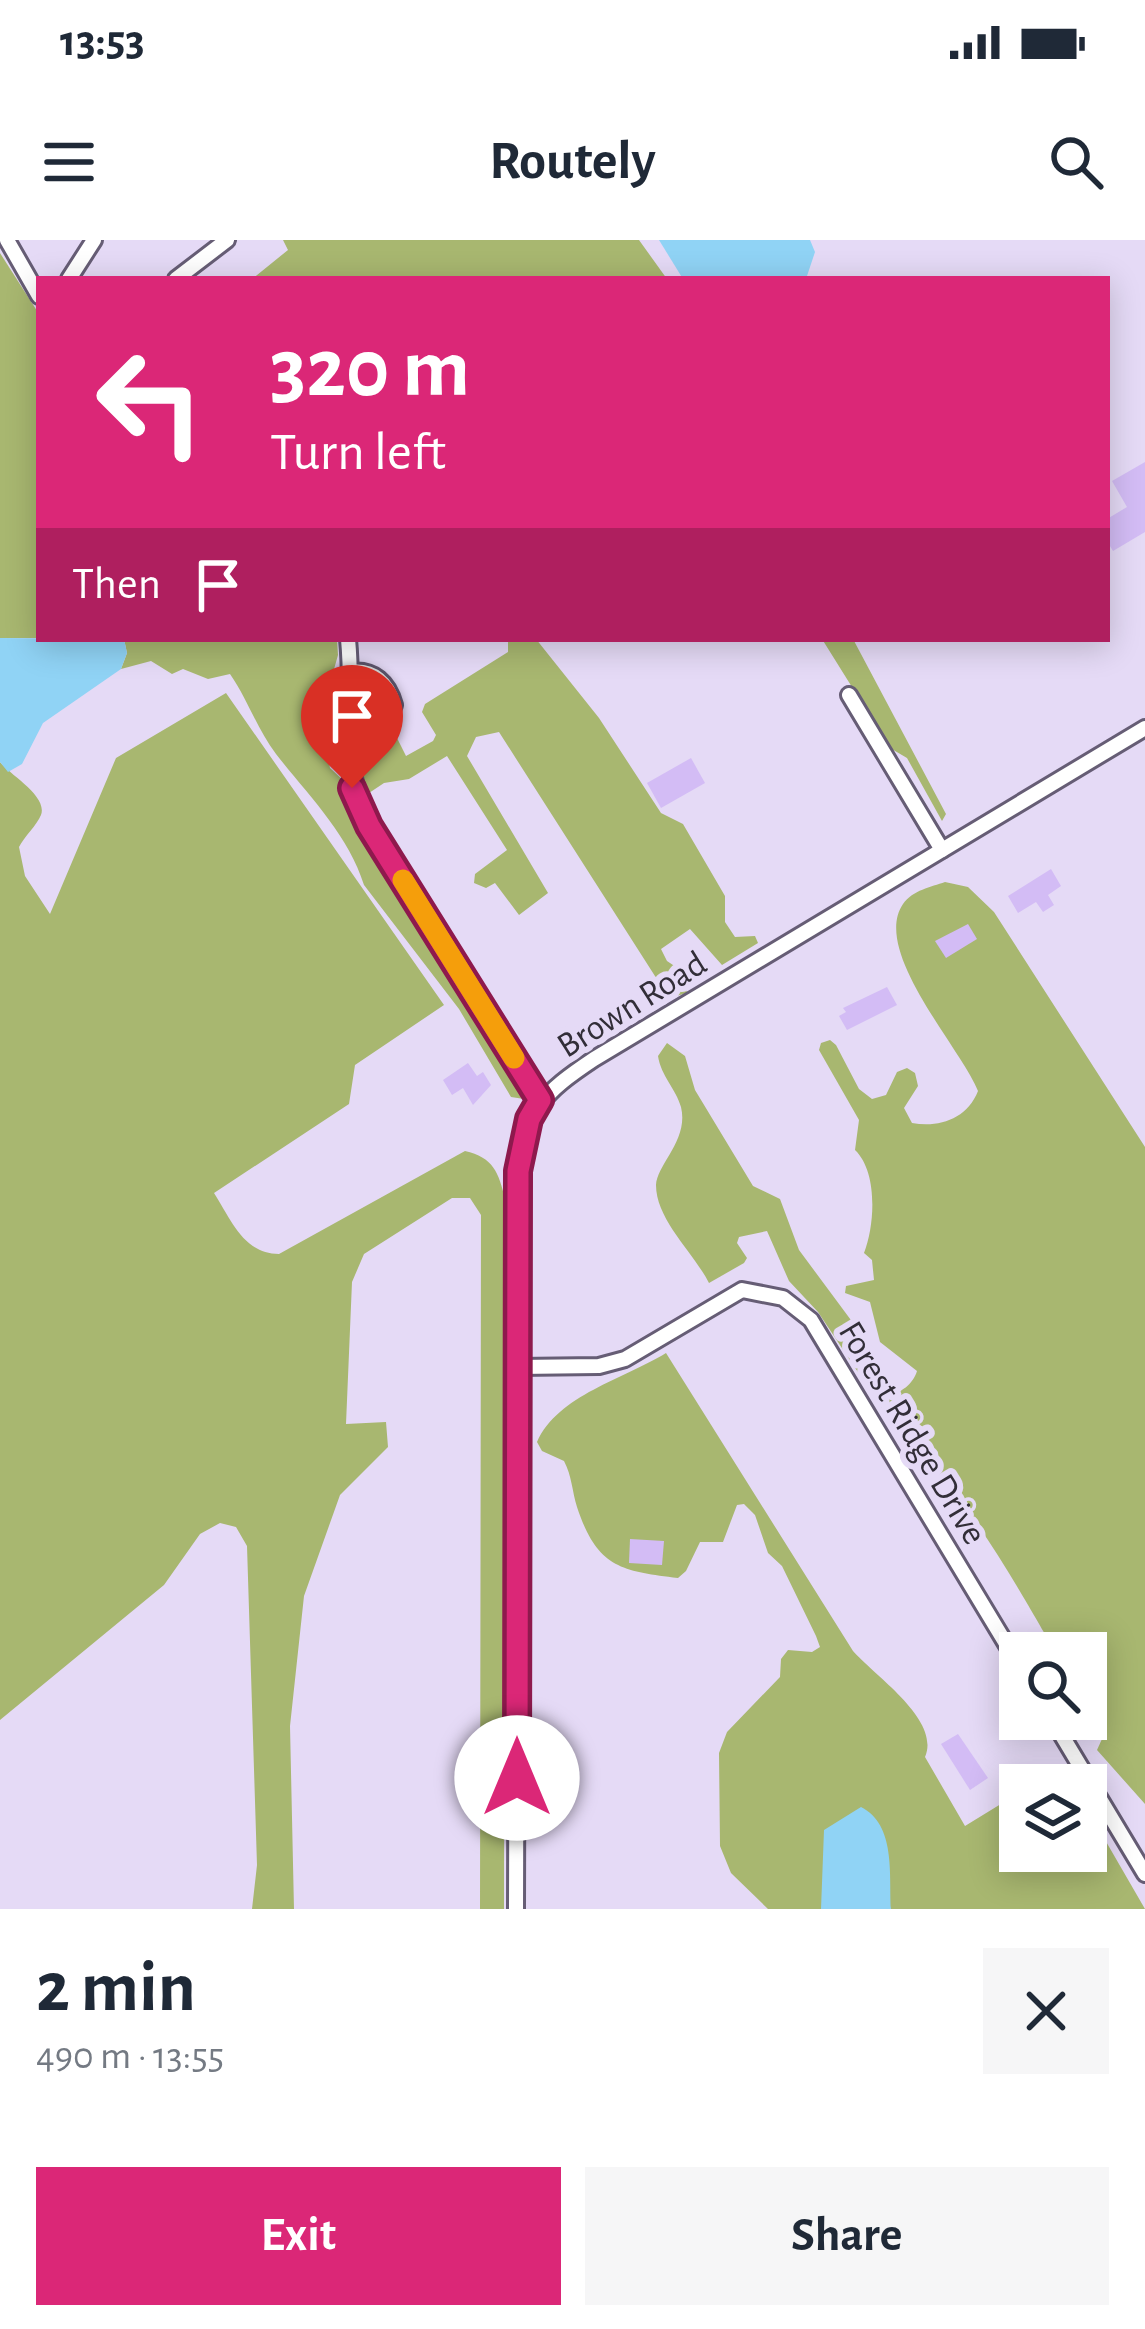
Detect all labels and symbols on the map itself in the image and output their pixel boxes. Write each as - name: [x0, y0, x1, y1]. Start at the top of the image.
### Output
- pin: [301, 665, 403, 788]
- street label: Brown Road: [551, 945, 713, 1065]
- street label: Forest Ridge Drive: [832, 1315, 993, 1551]
- position arrow: [454, 1715, 580, 1841]

